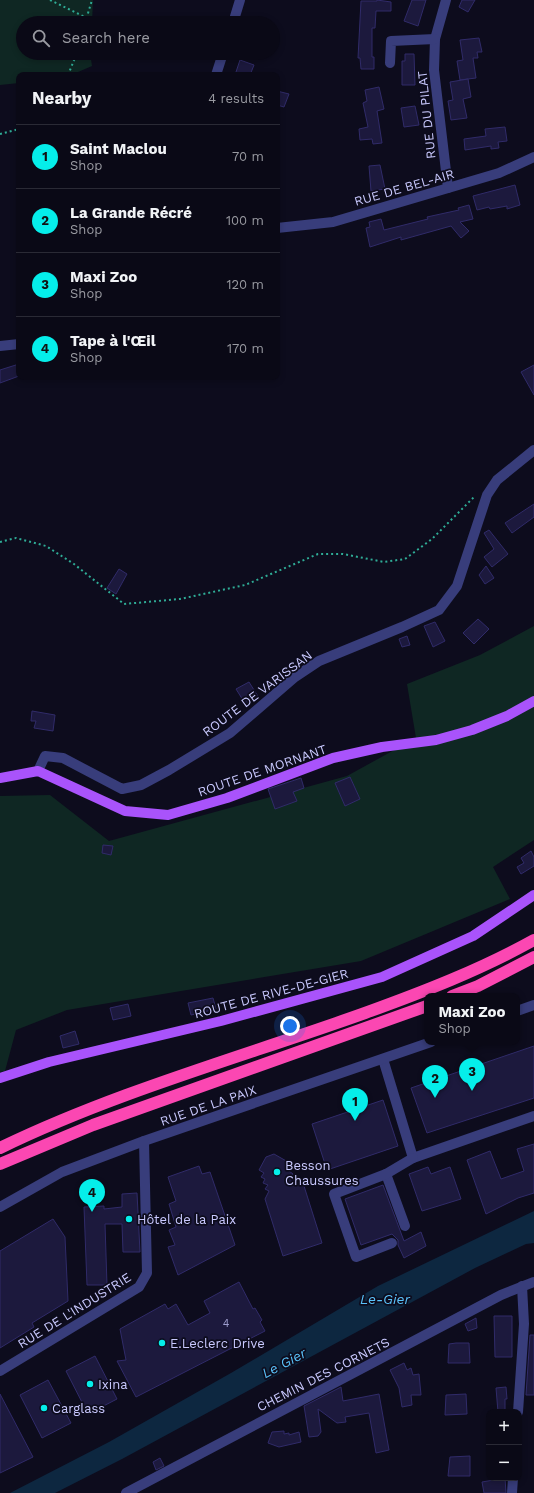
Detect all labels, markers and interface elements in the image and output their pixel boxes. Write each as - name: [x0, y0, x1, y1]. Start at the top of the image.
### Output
- search box: [16, 16, 280, 60]
- icon: search: [30, 27, 52, 49]
- text: Search here: [62, 29, 150, 47]
- street label: RUE DU PILAT: [414, 70, 439, 160]
- text: Nearby: [32, 88, 91, 108]
- text: 4 results: [208, 91, 264, 106]
- text: Saint Maclou: [70, 140, 167, 158]
- text: 1: [42, 149, 48, 164]
- text: 70 m: [232, 149, 264, 164]
- text: Shop: [70, 158, 102, 173]
- street label: RUE DE BEL-AIR: [352, 166, 456, 209]
- text: La Grande Récré: [70, 204, 192, 222]
- text: 2: [41, 213, 49, 228]
- text: 100 m: [226, 213, 264, 228]
- text: Shop: [70, 222, 102, 237]
- text: Maxi Zoo: [70, 268, 137, 286]
- text: 3: [41, 277, 49, 292]
- text: 120 m: [226, 277, 264, 292]
- text: Shop: [70, 286, 102, 301]
- text: Tape à l'Œil: [70, 332, 156, 350]
- text: 4: [41, 341, 49, 356]
- text: 170 m: [227, 341, 264, 356]
- text: Shop: [70, 350, 102, 365]
- street label: ROUTE DE VARISSAN: [200, 647, 315, 739]
- street label: ROUTE DE MORNANT: [196, 741, 329, 800]
- street label: ROUTE DE RIVE-DE-GIER: [192, 966, 350, 1021]
- popup: [424, 993, 520, 1045]
- text: Maxi Zoo: [438, 1003, 506, 1021]
- your location: [280, 1016, 300, 1036]
- text: Shop: [438, 1021, 471, 1036]
- pin: 3: [459, 1058, 485, 1091]
- pin: 2: [422, 1065, 448, 1098]
- street label: RUE DE LA PAIX: [158, 1082, 258, 1129]
- pin: 1: [342, 1088, 368, 1121]
- place label: Besson Chaussures: [285, 1158, 359, 1188]
- marker: Besson Chaussures: [272, 1167, 282, 1177]
- pin: 4: [79, 1179, 105, 1212]
- place label: Hôtel de la Paix: [137, 1212, 236, 1227]
- marker: Hôtel de la Paix: [124, 1214, 134, 1224]
- street label: RUE DE L'INDUSTRIE: [15, 1269, 134, 1351]
- water label: Le-Gier: [360, 1291, 411, 1307]
- house number: 4: [223, 1317, 230, 1330]
- street label: CHEMIN DES CORNETS: [254, 1334, 392, 1415]
- place label: E.Leclerc Drive: [170, 1336, 265, 1351]
- marker: E.Leclerc Drive: [157, 1338, 167, 1348]
- water label: Le Gier: [259, 1345, 309, 1381]
- place label: Ixina: [98, 1377, 128, 1392]
- marker: Ixina: [85, 1379, 95, 1389]
- place label: Carglass: [52, 1401, 105, 1416]
- marker: Carglass: [39, 1403, 49, 1413]
- map controls: [486, 1409, 522, 1481]
- button: +: [486, 1409, 522, 1445]
- button: −: [486, 1445, 522, 1481]

